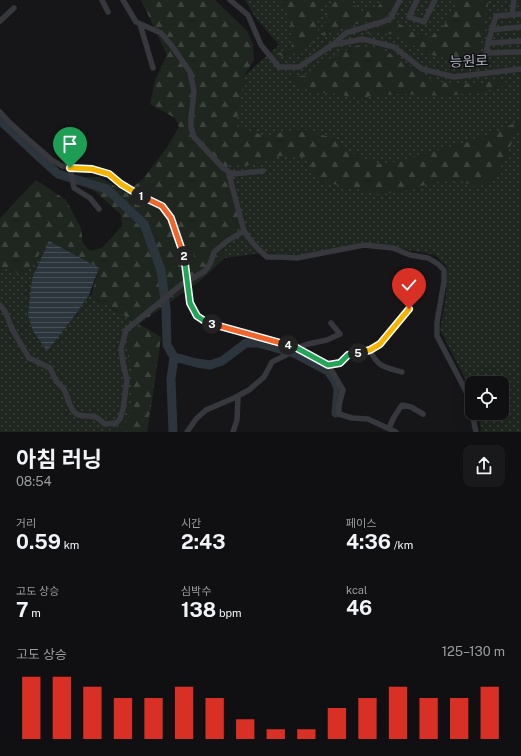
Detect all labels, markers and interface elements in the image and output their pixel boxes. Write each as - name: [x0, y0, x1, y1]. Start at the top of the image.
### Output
- street label: 능원로: [449, 52, 489, 70]
- pin: [53, 127, 87, 168]
- icon: arrive: [59, 133, 81, 155]
- pin: 1: [131, 186, 151, 206]
- text: 1: [139, 190, 143, 202]
- pin: 2: [174, 246, 194, 266]
- text: 2: [181, 250, 188, 262]
- pin: [392, 268, 426, 309]
- icon: check: [398, 274, 420, 296]
- pin: 3: [202, 314, 222, 334]
- text: 3: [208, 318, 216, 330]
- pin: 4: [278, 335, 298, 355]
- text: 4: [284, 339, 292, 351]
- pin: 5: [348, 343, 368, 363]
- text: 5: [354, 347, 362, 359]
- map controls: [465, 376, 509, 420]
- button: locate: [465, 376, 509, 420]
- button: share: [463, 445, 505, 487]
- text: 아침 러닝: [16, 446, 102, 472]
- text: 08:54: [16, 474, 52, 489]
- text: 거리: [16, 517, 36, 529]
- text: 시간: [181, 517, 201, 529]
- text: 페이스: [346, 517, 376, 529]
- text: 0.59: [16, 530, 61, 554]
- text: 2:43: [181, 530, 225, 554]
- text: 4:36: [346, 530, 391, 554]
- text: km: [61, 539, 79, 551]
- text: /km: [391, 539, 413, 551]
- text: kcal: [346, 584, 367, 596]
- text: 고도 상승: [16, 585, 59, 597]
- text: 심박수: [181, 585, 211, 597]
- text: 46: [346, 596, 372, 620]
- text: 7: [16, 598, 29, 622]
- text: 138: [181, 598, 216, 622]
- text: m: [29, 607, 41, 619]
- text: bpm: [216, 607, 242, 619]
- text: 125–130 m: [442, 644, 505, 659]
- text: 고도 상승: [16, 647, 67, 662]

